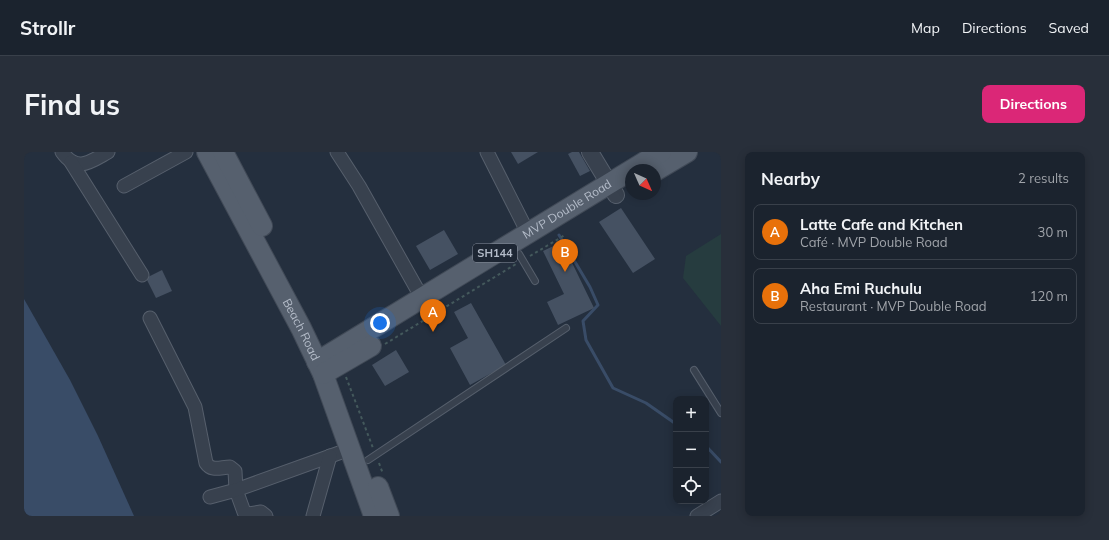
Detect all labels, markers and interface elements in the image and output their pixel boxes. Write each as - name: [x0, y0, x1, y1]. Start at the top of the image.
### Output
- text: Strollr: [20, 16, 75, 40]
- text: Map: [911, 19, 940, 37]
- text: Directions: [962, 19, 1027, 37]
- text: Saved: [1049, 19, 1089, 37]
- button: Directions: [982, 85, 1085, 123]
- text: Find us: [24, 87, 120, 122]
- north arrow: [625, 164, 661, 200]
- text: Nearby: [761, 168, 820, 189]
- text: 2 results: [1018, 170, 1069, 186]
- street label: MVP Double Road: [520, 176, 614, 242]
- text: Latte Cafe and Kitchen: [800, 215, 963, 234]
- text: A: [770, 224, 780, 240]
- text: 30 m: [1038, 224, 1068, 240]
- text: Café · MVP Double Road: [800, 234, 948, 250]
- pin: B: [552, 239, 578, 272]
- road number: SH144: [473, 244, 517, 262]
- text: Aha Emi Ruchulu: [800, 279, 922, 298]
- text: B: [771, 288, 779, 304]
- text: 120 m: [1030, 288, 1068, 304]
- street label: Beach Road: [280, 296, 323, 363]
- text: Restaurant · MVP Double Road: [800, 298, 987, 314]
- pin: A: [420, 299, 446, 332]
- your location: [370, 313, 390, 333]
- map controls: [673, 396, 709, 504]
- button: +: [673, 396, 709, 432]
- button: −: [673, 432, 709, 468]
- button: locate: [673, 468, 709, 504]

